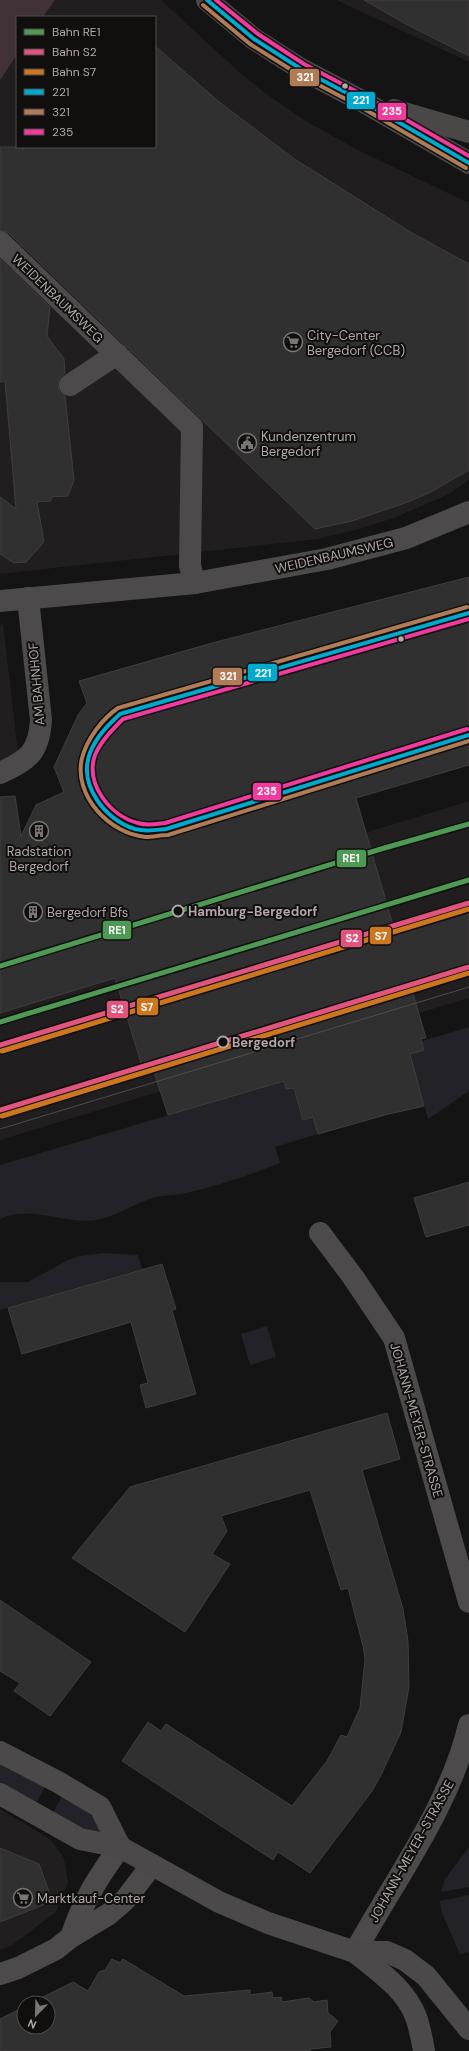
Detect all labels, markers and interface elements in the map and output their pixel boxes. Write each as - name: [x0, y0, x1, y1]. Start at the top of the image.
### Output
- legend: [16, 16, 156, 148]
- text: Bahn RE1: [52, 24, 100, 40]
- text: Bahn S2: [52, 44, 97, 60]
- text: Bahn S7: [52, 64, 96, 80]
- line badge: 321: [289, 68, 320, 87]
- text: 321: [297, 70, 313, 84]
- unlabelled marker: [340, 81, 350, 91]
- text: 221: [52, 84, 70, 100]
- line badge: 221: [346, 91, 376, 110]
- text: 221: [353, 93, 369, 107]
- line badge: 235: [377, 102, 407, 121]
- text: 321: [52, 104, 70, 120]
- text: 235: [382, 104, 402, 118]
- text: 235: [52, 124, 73, 140]
- street label: WEIDENBAUMSWEG: [8, 250, 107, 347]
- place label: City-Center Bergedorf (CCB): [307, 327, 405, 359]
- supermarket icon: City-Center Bergedorf (CCB): [282, 331, 304, 353]
- place label: Kundenzentrum Bergedorf: [261, 428, 356, 460]
- public building icon: Kundenzentrum Bergedorf: [236, 432, 258, 454]
- street label: WEIDENBAUMSWEG: [273, 534, 395, 577]
- unlabelled marker: [396, 634, 406, 644]
- street label: AM BAHNHOF: [24, 642, 49, 726]
- line badge: 221: [247, 663, 278, 682]
- text: 221: [255, 666, 271, 680]
- line badge: 321: [212, 667, 243, 686]
- text: 321: [220, 669, 236, 683]
- line badge: 235: [252, 782, 282, 801]
- text: 235: [257, 784, 277, 798]
- building icon: Radstation Bergedorf: [28, 820, 50, 842]
- place label: Radstation Bergedorf: [7, 843, 71, 875]
- line badge: RE1: [336, 849, 367, 868]
- text: RE1: [342, 851, 360, 865]
- building icon: Bergedorf Bfs: [22, 901, 44, 923]
- place label: Hamburg-Bergedorf: [188, 903, 317, 920]
- place label: Bergedorf Bfs: [47, 904, 128, 921]
- marker: Hamburg-Bergedorf: [171, 904, 185, 918]
- line badge: RE1: [102, 920, 132, 940]
- text: RE1: [108, 923, 126, 937]
- line badge: S7: [369, 926, 392, 945]
- line badge: S2: [340, 929, 363, 948]
- text: S7: [375, 929, 387, 943]
- text: S2: [346, 931, 359, 945]
- line badge: S7: [136, 997, 159, 1016]
- line badge: S2: [106, 1000, 129, 1019]
- text: S7: [141, 1000, 153, 1014]
- text: S2: [111, 1002, 124, 1016]
- place label: Bergedorf: [232, 1034, 295, 1051]
- marker: Bergedorf: [216, 1035, 230, 1049]
- street label: JOHANN-MEYER-STRASSE: [386, 1341, 447, 1500]
- street label: JOHANN-MEYER-STRASSE: [365, 1777, 458, 1925]
- supermarket icon: Marktkauf-Center: [12, 1887, 34, 1909]
- place label: Marktkauf-Center: [37, 1890, 145, 1907]
- north arrow: [16, 1995, 56, 2035]
- text: N: [26, 2016, 39, 2032]

